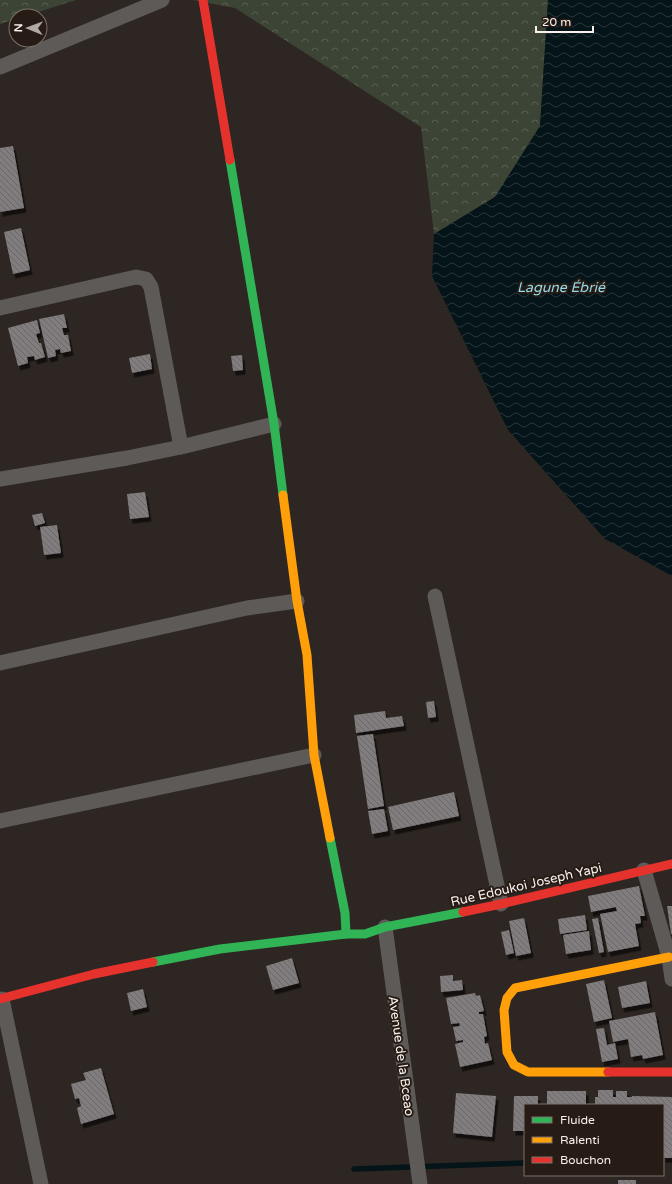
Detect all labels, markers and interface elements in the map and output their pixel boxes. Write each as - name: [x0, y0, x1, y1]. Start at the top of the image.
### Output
- north arrow: [8, 8, 48, 48]
- scale bar: [536, 8, 593, 34]
- text: 20 m: [542, 15, 571, 29]
- text: N: [12, 23, 25, 32]
- water label: Lagune Ébrié: [517, 279, 606, 296]
- street label: Rue Edoukoi Joseph Yapi: [449, 860, 603, 910]
- street label: Avenue de la Bceao: [385, 995, 417, 1117]
- legend: [524, 1104, 664, 1176]
- text: Fluide: [560, 1113, 595, 1127]
- text: Ralenti: [560, 1133, 600, 1147]
- text: Bouchon: [560, 1153, 611, 1167]

